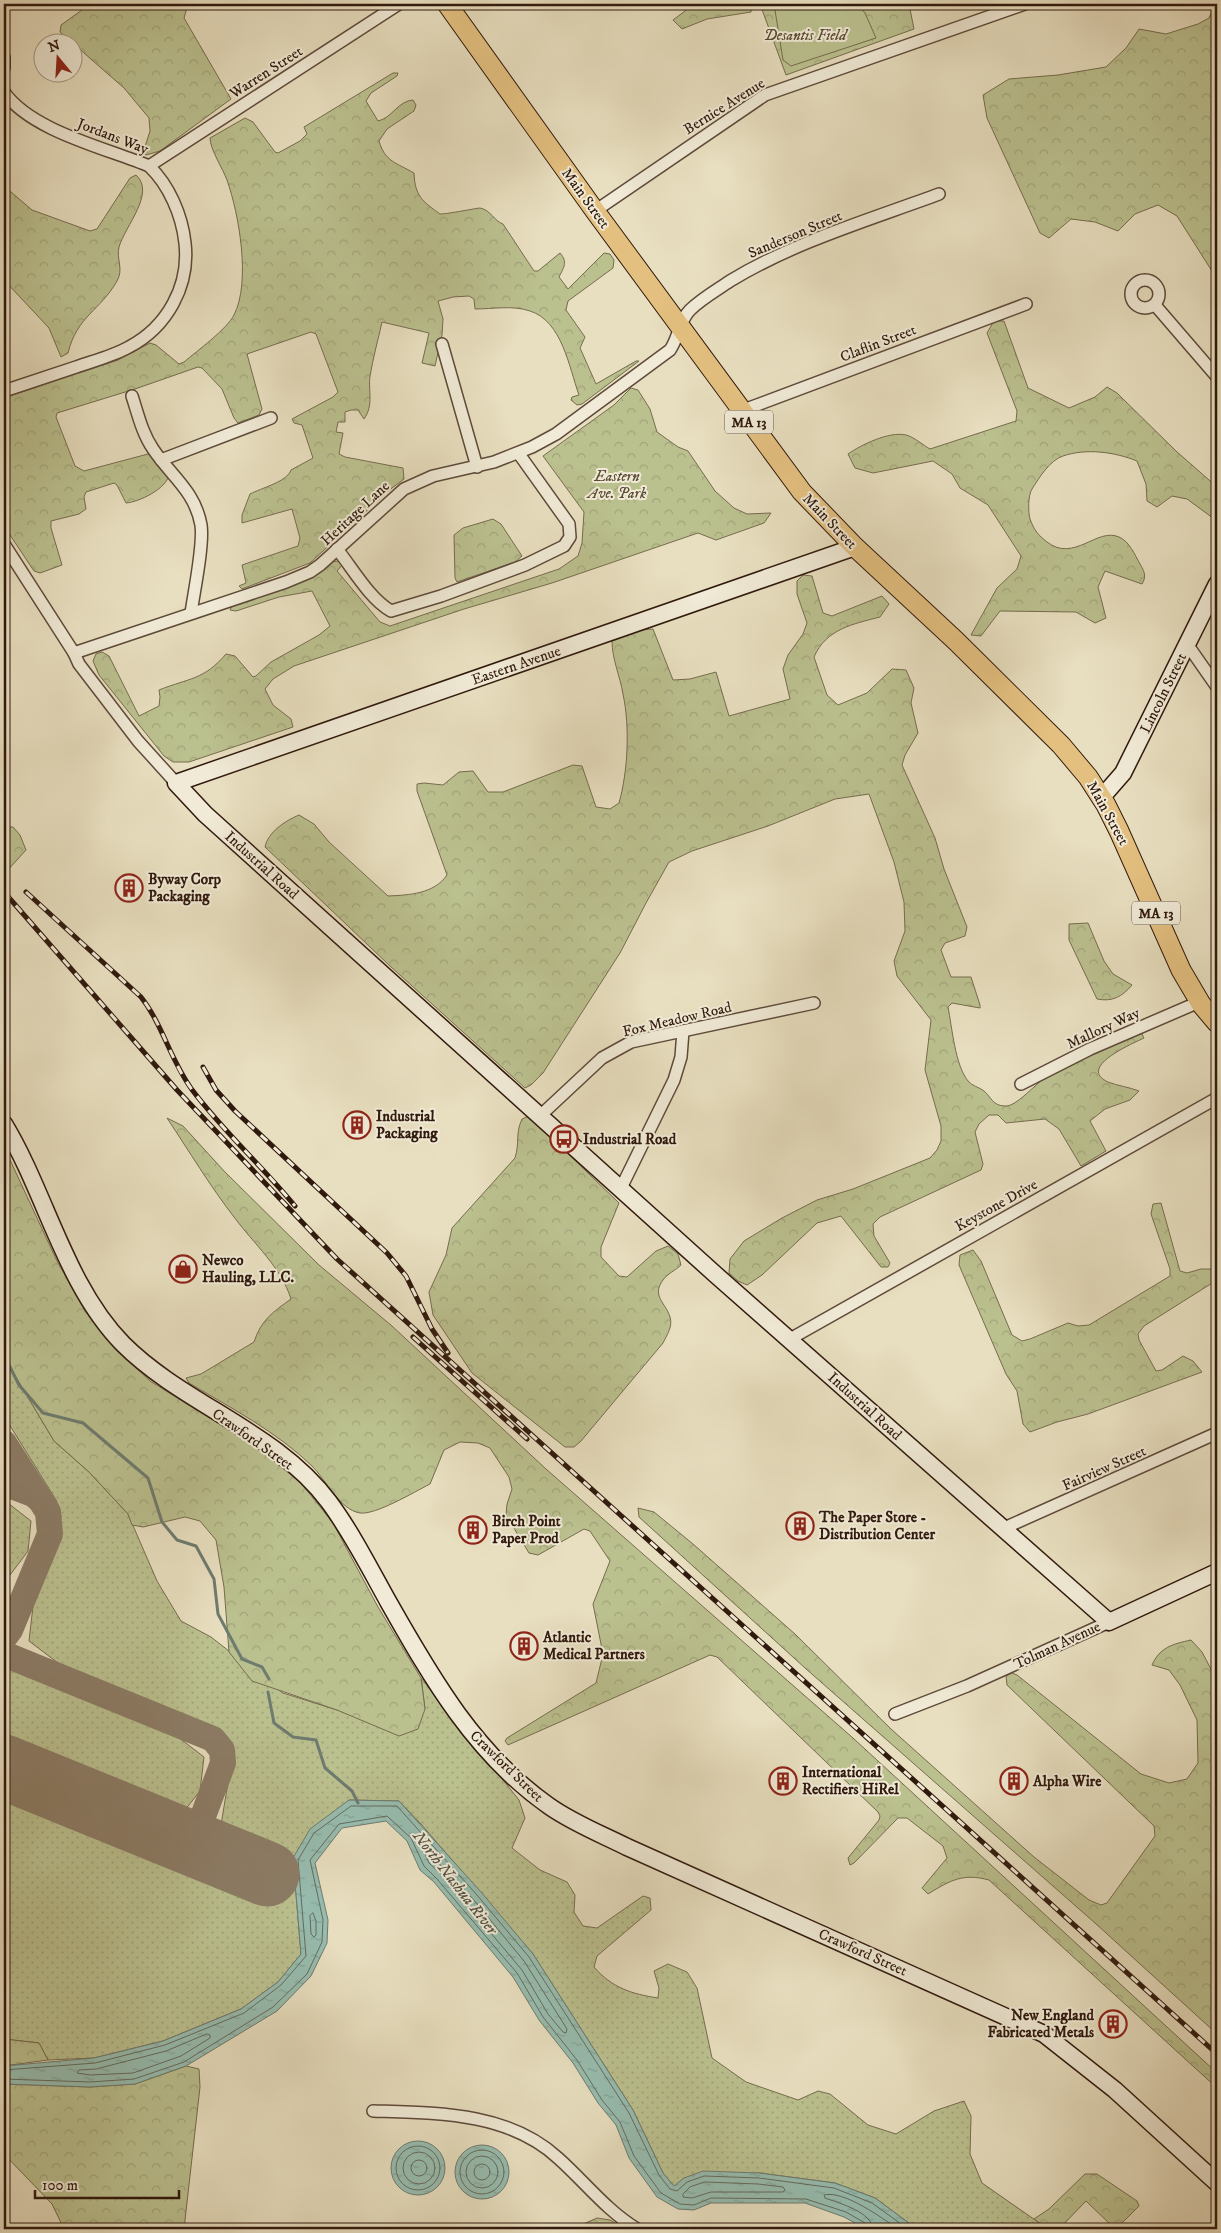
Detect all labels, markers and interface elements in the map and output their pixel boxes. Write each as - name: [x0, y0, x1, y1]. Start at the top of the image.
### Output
- park label: Desantis Field: [764, 26, 849, 45]
- north arrow: [32, 32, 82, 82]
- text: N: [46, 36, 63, 57]
- street label: Warren Street: [225, 42, 306, 104]
- street label: Bernice Avenue: [680, 74, 768, 139]
- street label: Jordans Way: [73, 114, 152, 159]
- street label: Main Street: [557, 164, 614, 233]
- street label: Sanderson Street: [745, 206, 845, 263]
- street label: Claflin Street: [838, 320, 919, 367]
- road number: MA 13: [725, 411, 773, 434]
- park label: Eastern Ave. Park: [586, 467, 647, 503]
- street label: Heritage Lane: [317, 477, 394, 550]
- street label: Main Street: [798, 489, 861, 553]
- street label: Eastern Avenue: [469, 641, 563, 690]
- street label: Lincoln Street: [1136, 650, 1191, 737]
- street label: Main Street: [1082, 778, 1133, 849]
- street label: Industrial Road: [221, 827, 303, 904]
- place label: Byway Corp Packaging: [148, 870, 222, 906]
- building icon: Byway Corp Packaging: [114, 873, 144, 903]
- road number: MA 13: [1132, 901, 1180, 924]
- street label: Fox Meadow Road: [621, 998, 734, 1041]
- street label: Mallory Way: [1064, 1003, 1144, 1054]
- place label: Industrial Packaging: [376, 1107, 438, 1143]
- building icon: Industrial Packaging: [342, 1110, 372, 1140]
- bus stop icon: Industrial Road: [549, 1124, 579, 1154]
- place label: Industrial Road: [583, 1130, 677, 1149]
- street label: Keystone Drive: [952, 1175, 1041, 1236]
- place label: Newco Hauling, LLC.: [202, 1251, 295, 1287]
- shop icon: Newco Hauling, LLC.: [168, 1254, 198, 1284]
- street label: Industrial Road: [824, 1368, 906, 1445]
- street label: Crawford Street: [208, 1404, 297, 1475]
- street label: Fairview Street: [1059, 1441, 1149, 1495]
- place label: The Paper Store - Distribution Center: [818, 1508, 936, 1544]
- building icon: The Paper Store - Distribution Center: [785, 1511, 815, 1541]
- place label: Birch Point Paper Prod: [492, 1512, 561, 1548]
- building icon: Birch Point Paper Prod: [458, 1515, 488, 1545]
- street label: Tolman Avenue: [1011, 1617, 1104, 1674]
- place label: Atlantic Medical Partners: [542, 1628, 645, 1664]
- building icon: Atlantic Medical Partners: [509, 1631, 539, 1661]
- street label: Crawford Street: [466, 1727, 548, 1806]
- place label: International Rectifiers HiRel: [802, 1763, 899, 1799]
- building icon: International Rectifiers HiRel: [768, 1766, 798, 1796]
- building icon: Alpha Wire: [999, 1766, 1029, 1796]
- place label: Alpha Wire: [1032, 1772, 1102, 1791]
- water label: North Nashua River: [408, 1826, 503, 1939]
- street label: Crawford Street: [816, 1924, 910, 1981]
- place label: New England Fabricated Metals: [988, 2006, 1095, 2042]
- building icon: New England Fabricated Metals: [1098, 2009, 1128, 2039]
- scale bar: [35, 2168, 179, 2200]
- text: 100 m: [42, 2176, 78, 2195]

